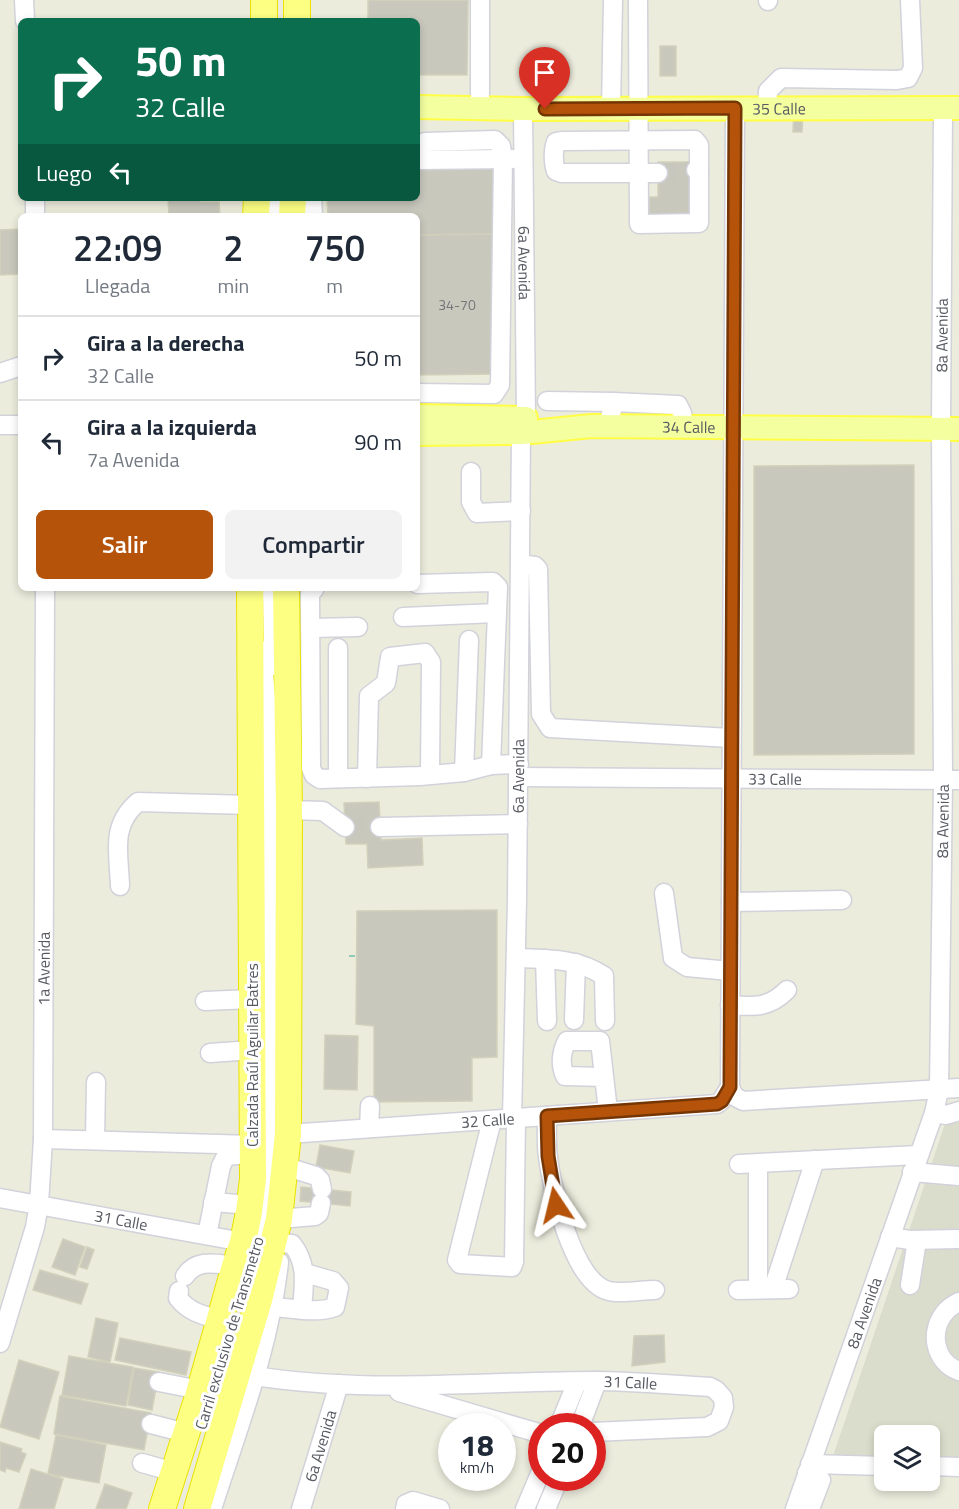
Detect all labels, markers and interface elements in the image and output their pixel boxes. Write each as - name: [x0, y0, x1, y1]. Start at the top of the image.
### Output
- text: 50 m: [135, 28, 227, 92]
- icon: right: [36, 42, 114, 120]
- pin: [519, 47, 570, 109]
- icon: arrive: [528, 56, 561, 89]
- text: 32 Calle: [135, 86, 226, 127]
- street label: 35 Calle: [752, 96, 806, 120]
- text: Luego: [36, 156, 92, 190]
- icon: left: [104, 156, 137, 189]
- text: 22:09: [73, 220, 162, 275]
- text: 2: [223, 220, 243, 275]
- text: 750: [304, 220, 365, 275]
- street label: 6a Avenida: [512, 226, 537, 300]
- text: Llegada: [85, 270, 150, 301]
- text: min: [217, 270, 249, 301]
- text: m: [326, 270, 343, 301]
- house number: 34-70: [438, 294, 476, 315]
- street label: 8a Avenida: [929, 298, 954, 372]
- text: Gira a la derecha: [87, 326, 244, 360]
- text: 50 m: [354, 341, 402, 375]
- icon: right: [36, 342, 69, 375]
- text: 32 Calle: [87, 360, 154, 391]
- text: Gira a la izquierda: [87, 410, 257, 444]
- street label: 34 Calle: [662, 415, 716, 439]
- text: 90 m: [354, 425, 402, 459]
- icon: left: [36, 426, 69, 459]
- text: 7a Avenida: [87, 444, 179, 475]
- button: Salir: [36, 510, 213, 579]
- button: Compartir: [225, 510, 402, 579]
- street label: 6a Avenida: [506, 739, 530, 813]
- street label: 33 Calle: [748, 767, 802, 791]
- street label: 8a Avenida: [930, 784, 955, 858]
- street label: 1a Avenida: [31, 932, 56, 1006]
- street label: Calzada Raúl Aguilar Batres: [240, 963, 264, 1147]
- street label: 32 Calle: [460, 1106, 515, 1134]
- position arrow: [524, 1173, 588, 1237]
- street label: 31 Calle: [92, 1203, 150, 1237]
- street label: Carril exclusivo de Transmetro: [188, 1234, 270, 1432]
- street label: 8a Avenida: [840, 1274, 887, 1352]
- street label: 31 Calle: [603, 1369, 658, 1396]
- street label: 6a Avenida: [298, 1407, 342, 1485]
- speed limit sign: 20: [528, 1413, 606, 1491]
- text: 18: [460, 1422, 494, 1468]
- map controls: [874, 1425, 940, 1491]
- button: layers: [874, 1425, 940, 1491]
- text: km/h: [460, 1456, 494, 1479]

